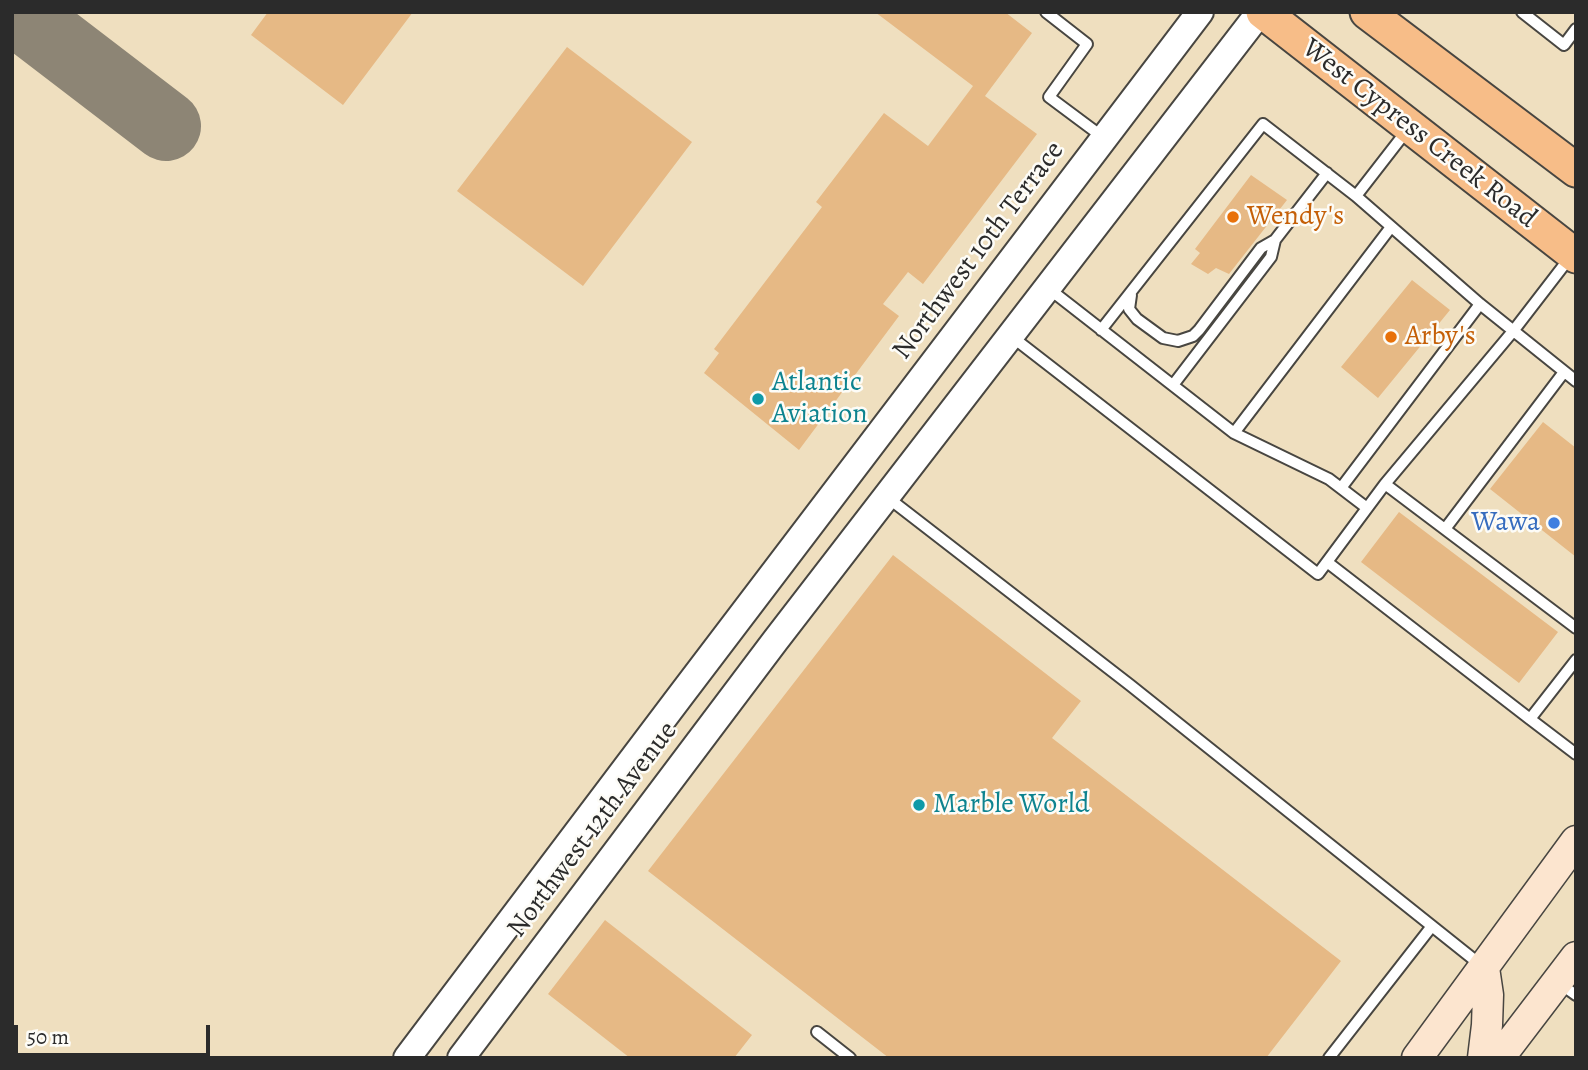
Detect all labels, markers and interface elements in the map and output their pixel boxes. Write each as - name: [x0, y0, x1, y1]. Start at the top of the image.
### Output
- street label: West Cypress Creek Road: [1295, 32, 1543, 236]
- street label: Northwest 10th Terrace: [886, 135, 1072, 367]
- place label: Wendy's: [1247, 200, 1344, 234]
- marker: Wendy's: [1225, 209, 1241, 225]
- place label: Arby's: [1405, 320, 1476, 354]
- marker: Arby's: [1383, 329, 1399, 345]
- place label: Atlantic Aviation: [772, 366, 868, 432]
- marker: Atlantic Aviation: [750, 391, 766, 407]
- place label: Wawa: [1471, 506, 1540, 540]
- marker: Wawa: [1546, 515, 1562, 531]
- street label: Northwest 12th Avenue: [501, 715, 685, 945]
- place label: Marble World: [933, 788, 1090, 822]
- marker: Marble World: [911, 797, 927, 813]
- scale bar: [18, 1010, 214, 1054]
- text: 50 m: [27, 1023, 69, 1051]

